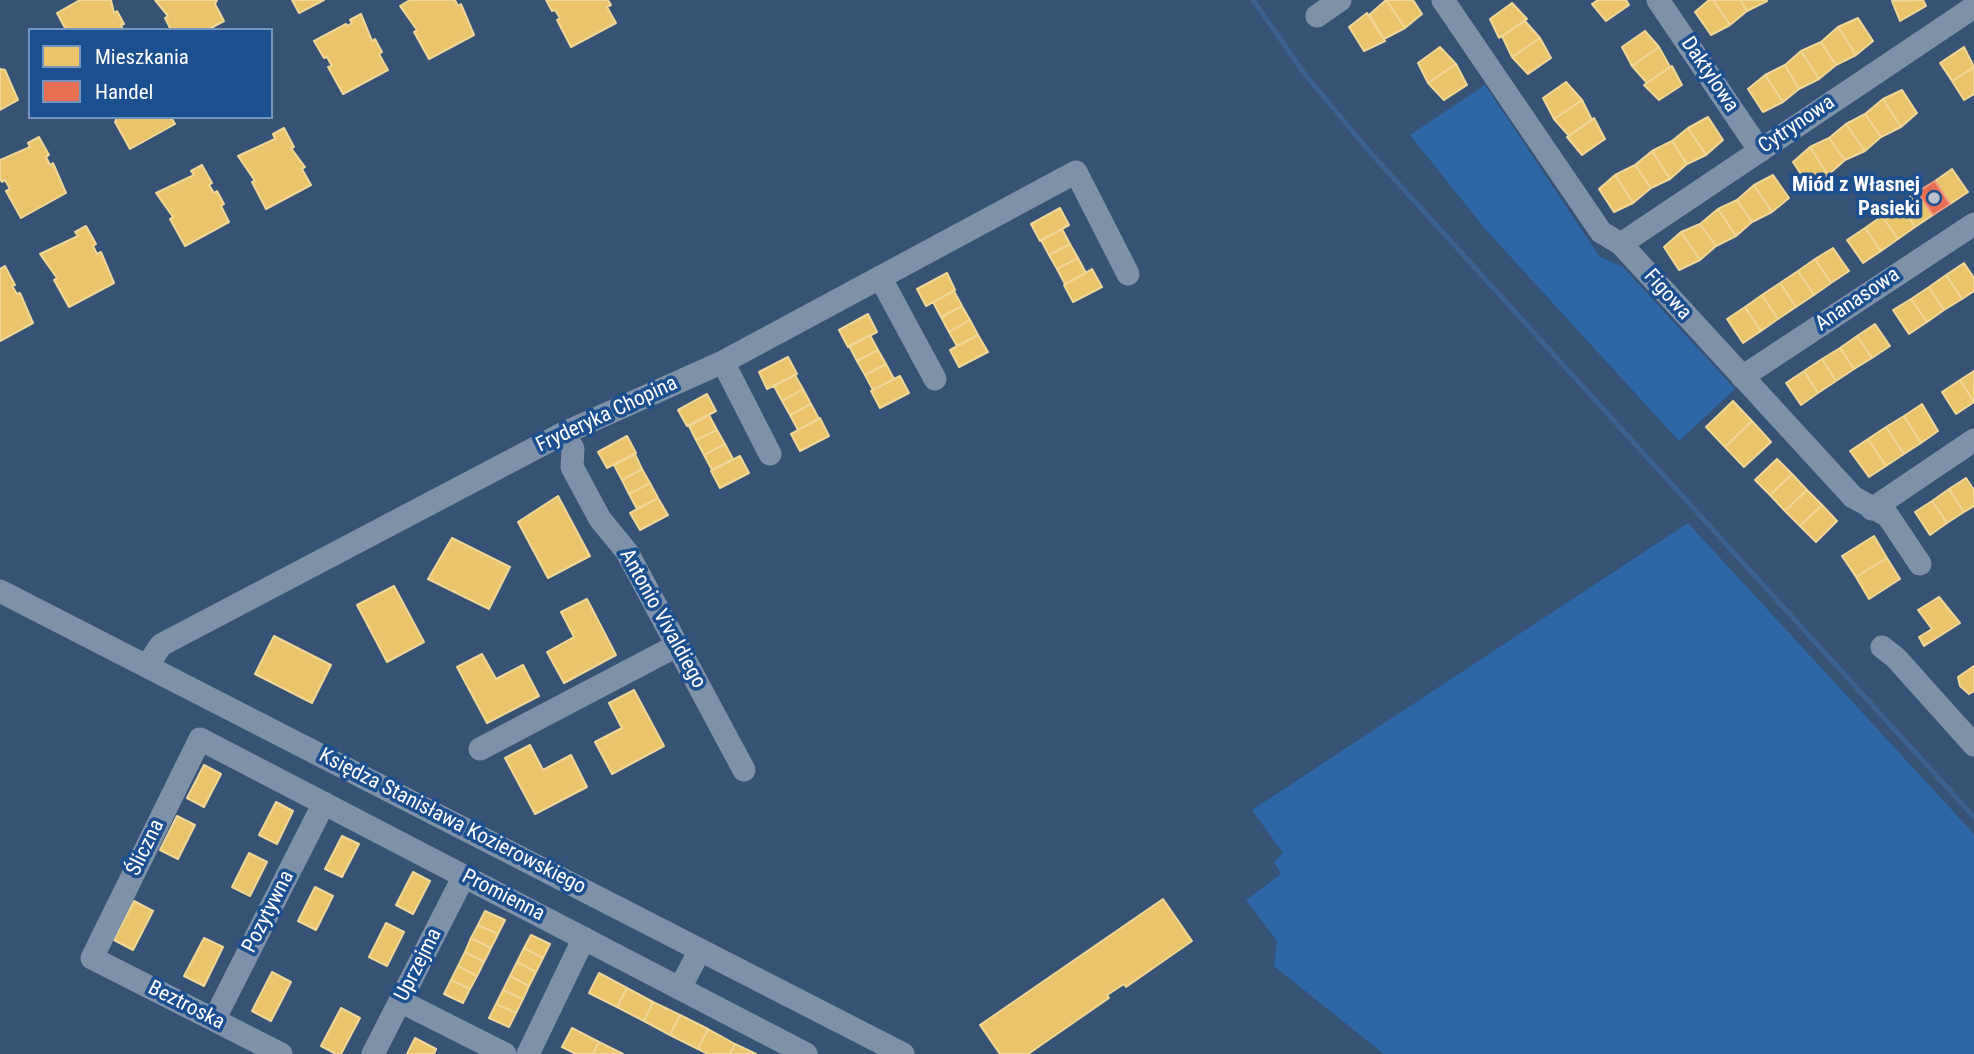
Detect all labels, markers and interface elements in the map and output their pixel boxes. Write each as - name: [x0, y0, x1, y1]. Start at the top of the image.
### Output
- legend: [28, 28, 273, 119]
- street label: Daktylowa: [1675, 32, 1743, 118]
- text: Mieszkania: [95, 45, 189, 69]
- text: Handel: [95, 80, 153, 104]
- street label: Cytrynowa: [1754, 90, 1840, 160]
- place label: Miód z Własnej Pasieki: [1792, 173, 1920, 223]
- marker: Miód z Własnej Pasieki: [1926, 190, 1942, 206]
- street label: Ananasowa: [1811, 263, 1905, 337]
- street label: Figowa: [1638, 264, 1696, 326]
- street label: Fryderyka Chopina: [532, 371, 682, 459]
- street label: Antonio Vivaldiego: [613, 545, 711, 693]
- street label: Księdza Stanisława Kozierowskiego: [314, 744, 590, 900]
- street label: Śliczna: [122, 816, 170, 880]
- street label: Promienna: [458, 865, 548, 927]
- street label: Pozytywna: [238, 867, 300, 957]
- street label: Uprzejma: [390, 925, 448, 1005]
- street label: Beztroska: [143, 976, 229, 1036]

